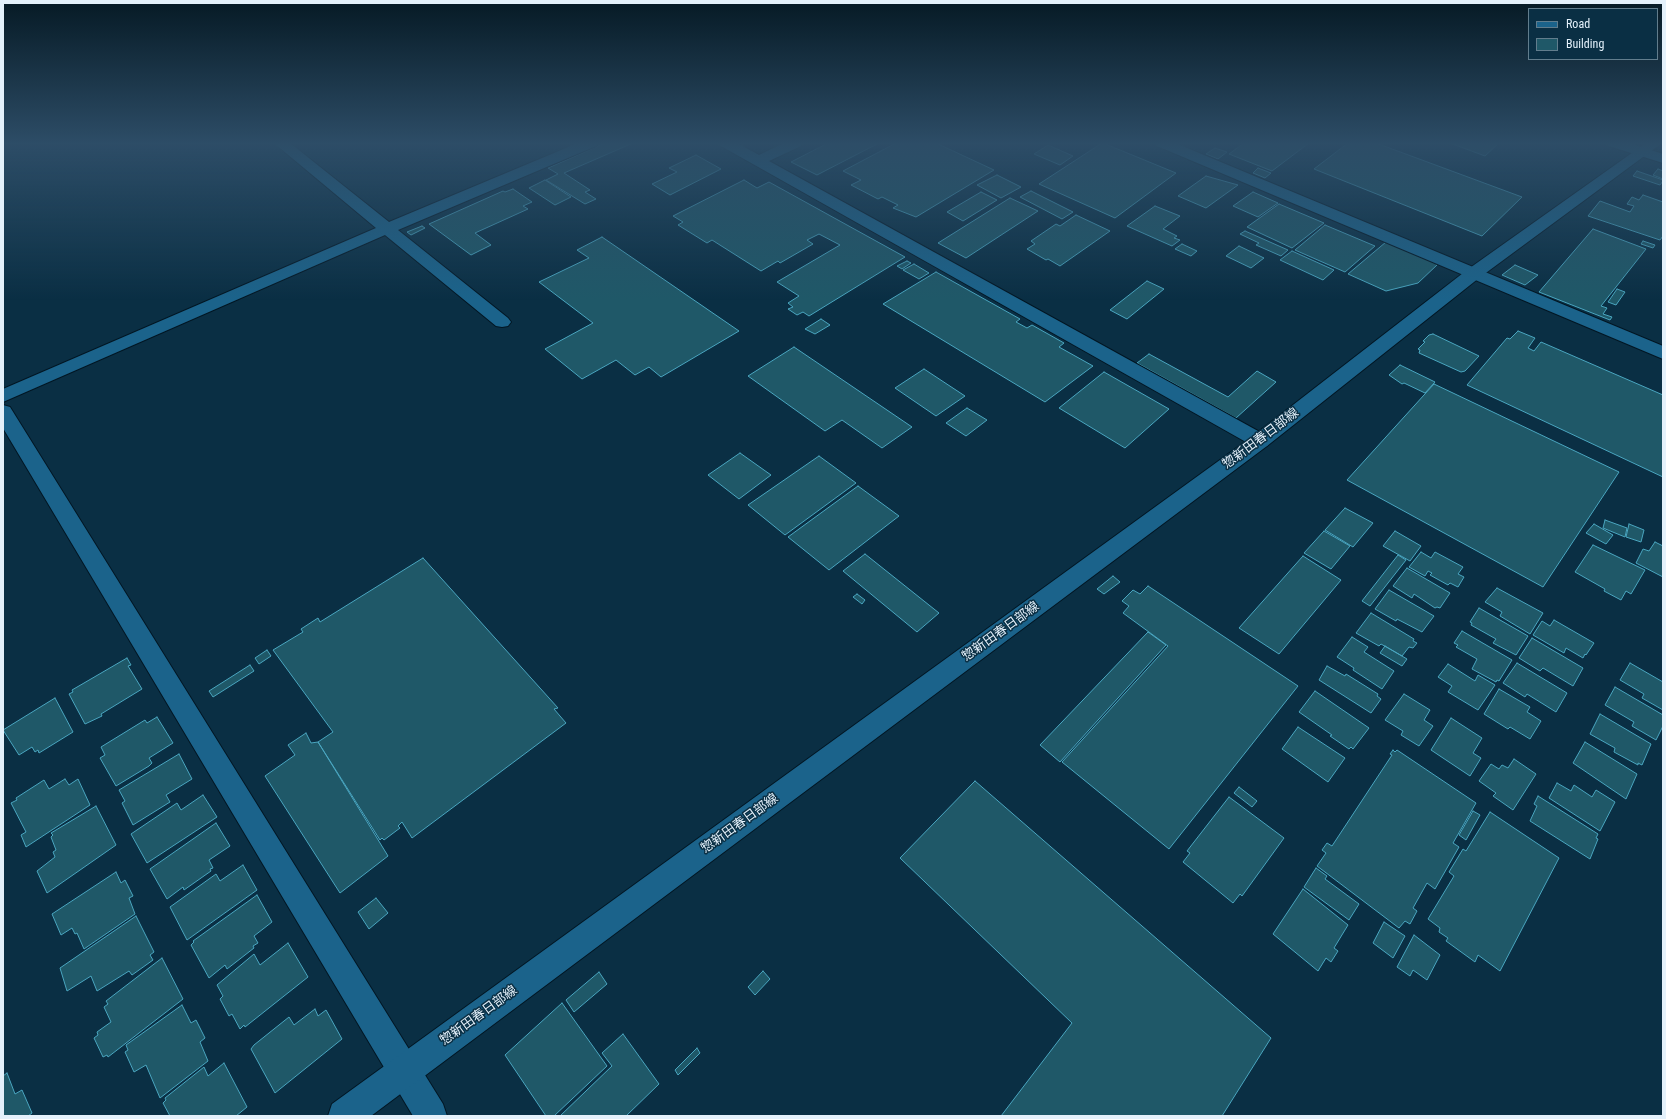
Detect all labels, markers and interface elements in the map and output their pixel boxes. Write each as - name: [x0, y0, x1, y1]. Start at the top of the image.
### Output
- legend: [1528, 8, 1658, 60]
- text: Road: [1566, 17, 1590, 31]
- text: Building: [1566, 37, 1604, 51]
- street label: 惣新田春日部線: [1220, 405, 1302, 473]
- street label: 惣新田春日部線: [960, 599, 1042, 665]
- street label: 惣新田春日部線: [699, 791, 781, 857]
- street label: 惣新田春日部線: [438, 983, 520, 1049]

